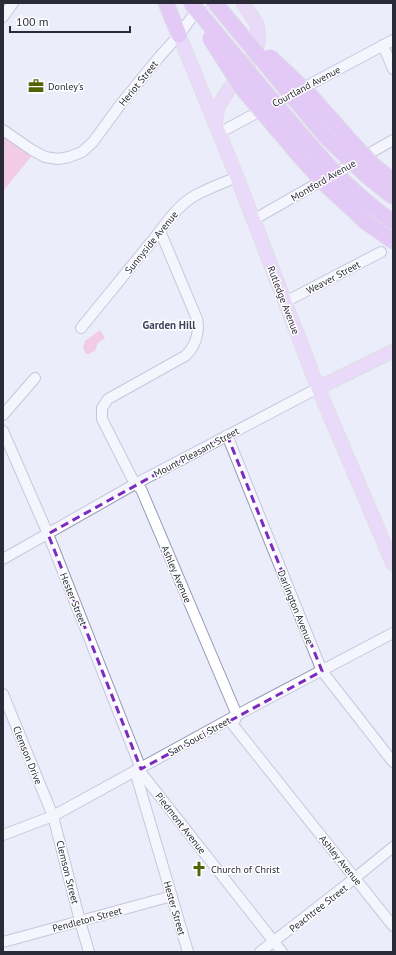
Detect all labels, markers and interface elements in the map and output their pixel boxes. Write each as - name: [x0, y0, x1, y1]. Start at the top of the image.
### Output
- scale bar: [10, 8, 130, 34]
- text: 100 m: [16, 14, 49, 29]
- street label: Heriot Street: [116, 57, 161, 109]
- street label: Courtland Avenue: [270, 63, 343, 110]
- office icon: Donley's: [27, 77, 45, 95]
- place label: Donley's: [48, 80, 84, 93]
- street label: Montford Avenue: [288, 157, 358, 204]
- street label: Sunnyside Avenue: [122, 208, 181, 276]
- street label: Weaver Street: [304, 257, 363, 297]
- street label: Rutledge Avenue: [265, 264, 303, 336]
- district label: Garden Hill: [143, 318, 196, 332]
- street label: Mount Pleasant Street: [151, 424, 242, 480]
- street label: Ashley Avenue: [159, 543, 194, 605]
- street label: Darlington Avenue: [275, 568, 316, 646]
- street label: Hester Street: [57, 571, 90, 628]
- street label: San Souci Street: [166, 714, 233, 759]
- street label: Clemson Drive: [10, 724, 45, 786]
- street label: Piedmont Avenue: [153, 790, 209, 857]
- street label: Ashley Avenue: [316, 832, 365, 888]
- street label: Clemson Street: [53, 839, 82, 906]
- church icon: Church of Christ: [190, 860, 208, 878]
- place label: Church of Christ: [211, 863, 280, 876]
- street label: Hester Street: [161, 879, 189, 937]
- street label: Peachtree Street: [287, 881, 350, 935]
- street label: Pendleton Street: [51, 904, 124, 935]

